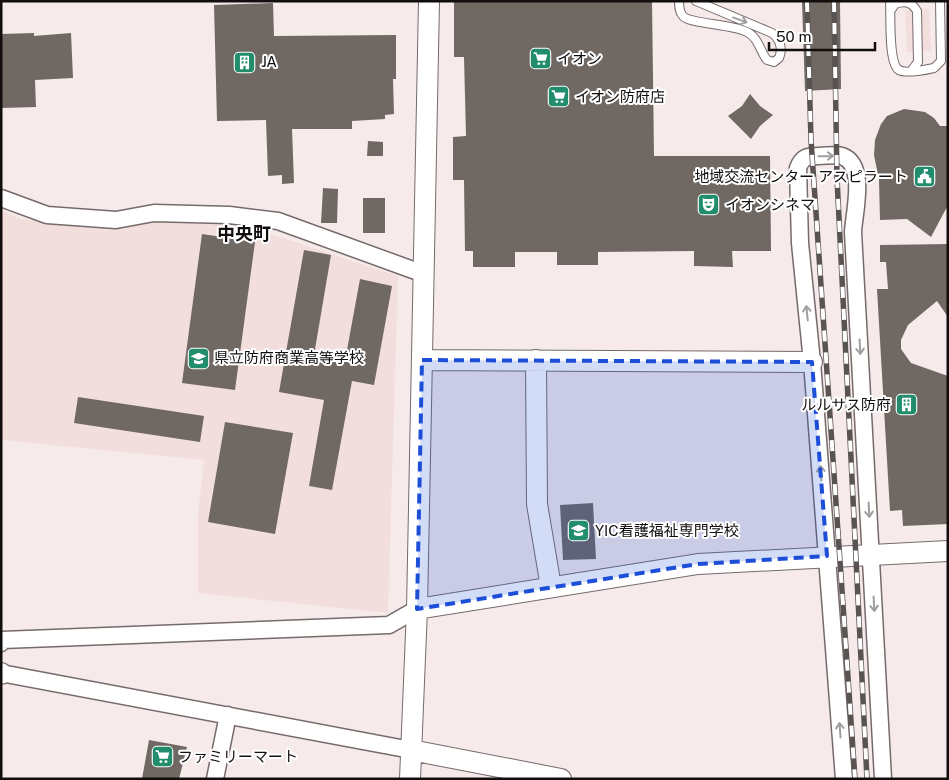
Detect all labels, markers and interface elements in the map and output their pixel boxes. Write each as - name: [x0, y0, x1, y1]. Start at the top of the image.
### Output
- one-way arrow: [732, 16, 748, 25]
- scale bar: [769, 20, 875, 52]
- text: 50 m: [776, 28, 811, 45]
- supermarket icon: イオン: [529, 47, 553, 71]
- building icon: JA: [233, 50, 257, 74]
- place label: イオン: [557, 50, 602, 67]
- place label: JA: [261, 53, 277, 70]
- supermarket icon: イオン防府店: [547, 85, 571, 109]
- place label: イオン防府店: [575, 88, 665, 105]
- one-way arrow: [817, 151, 833, 161]
- public building icon: 地域交流センター アスピラート: [912, 165, 936, 189]
- place label: 地域交流センター アスピラート: [694, 168, 908, 185]
- theatre icon: イオンシネマ: [697, 193, 721, 217]
- place label: イオンシネマ: [725, 196, 815, 213]
- district label: 中央町: [217, 223, 271, 244]
- one-way arrow: [802, 306, 812, 322]
- one-way arrow: [856, 339, 865, 355]
- school or university icon: 県立防府商業高等学校: [186, 346, 210, 370]
- place label: 県立防府商業高等学校: [214, 349, 364, 366]
- building icon: ルルサス防府: [895, 393, 919, 417]
- place label: ルルサス防府: [801, 396, 891, 413]
- one-way arrow: [816, 465, 825, 481]
- one-way arrow: [864, 501, 873, 517]
- school or university icon: YIC看護福祉専門学校: [567, 519, 591, 543]
- place label: YIC看護福祉専門学校: [595, 522, 739, 539]
- one-way arrow: [869, 596, 878, 612]
- one-way arrow: [836, 722, 845, 738]
- supermarket icon: ファミリーマート: [150, 745, 174, 769]
- place label: ファミリーマート: [178, 748, 298, 765]

